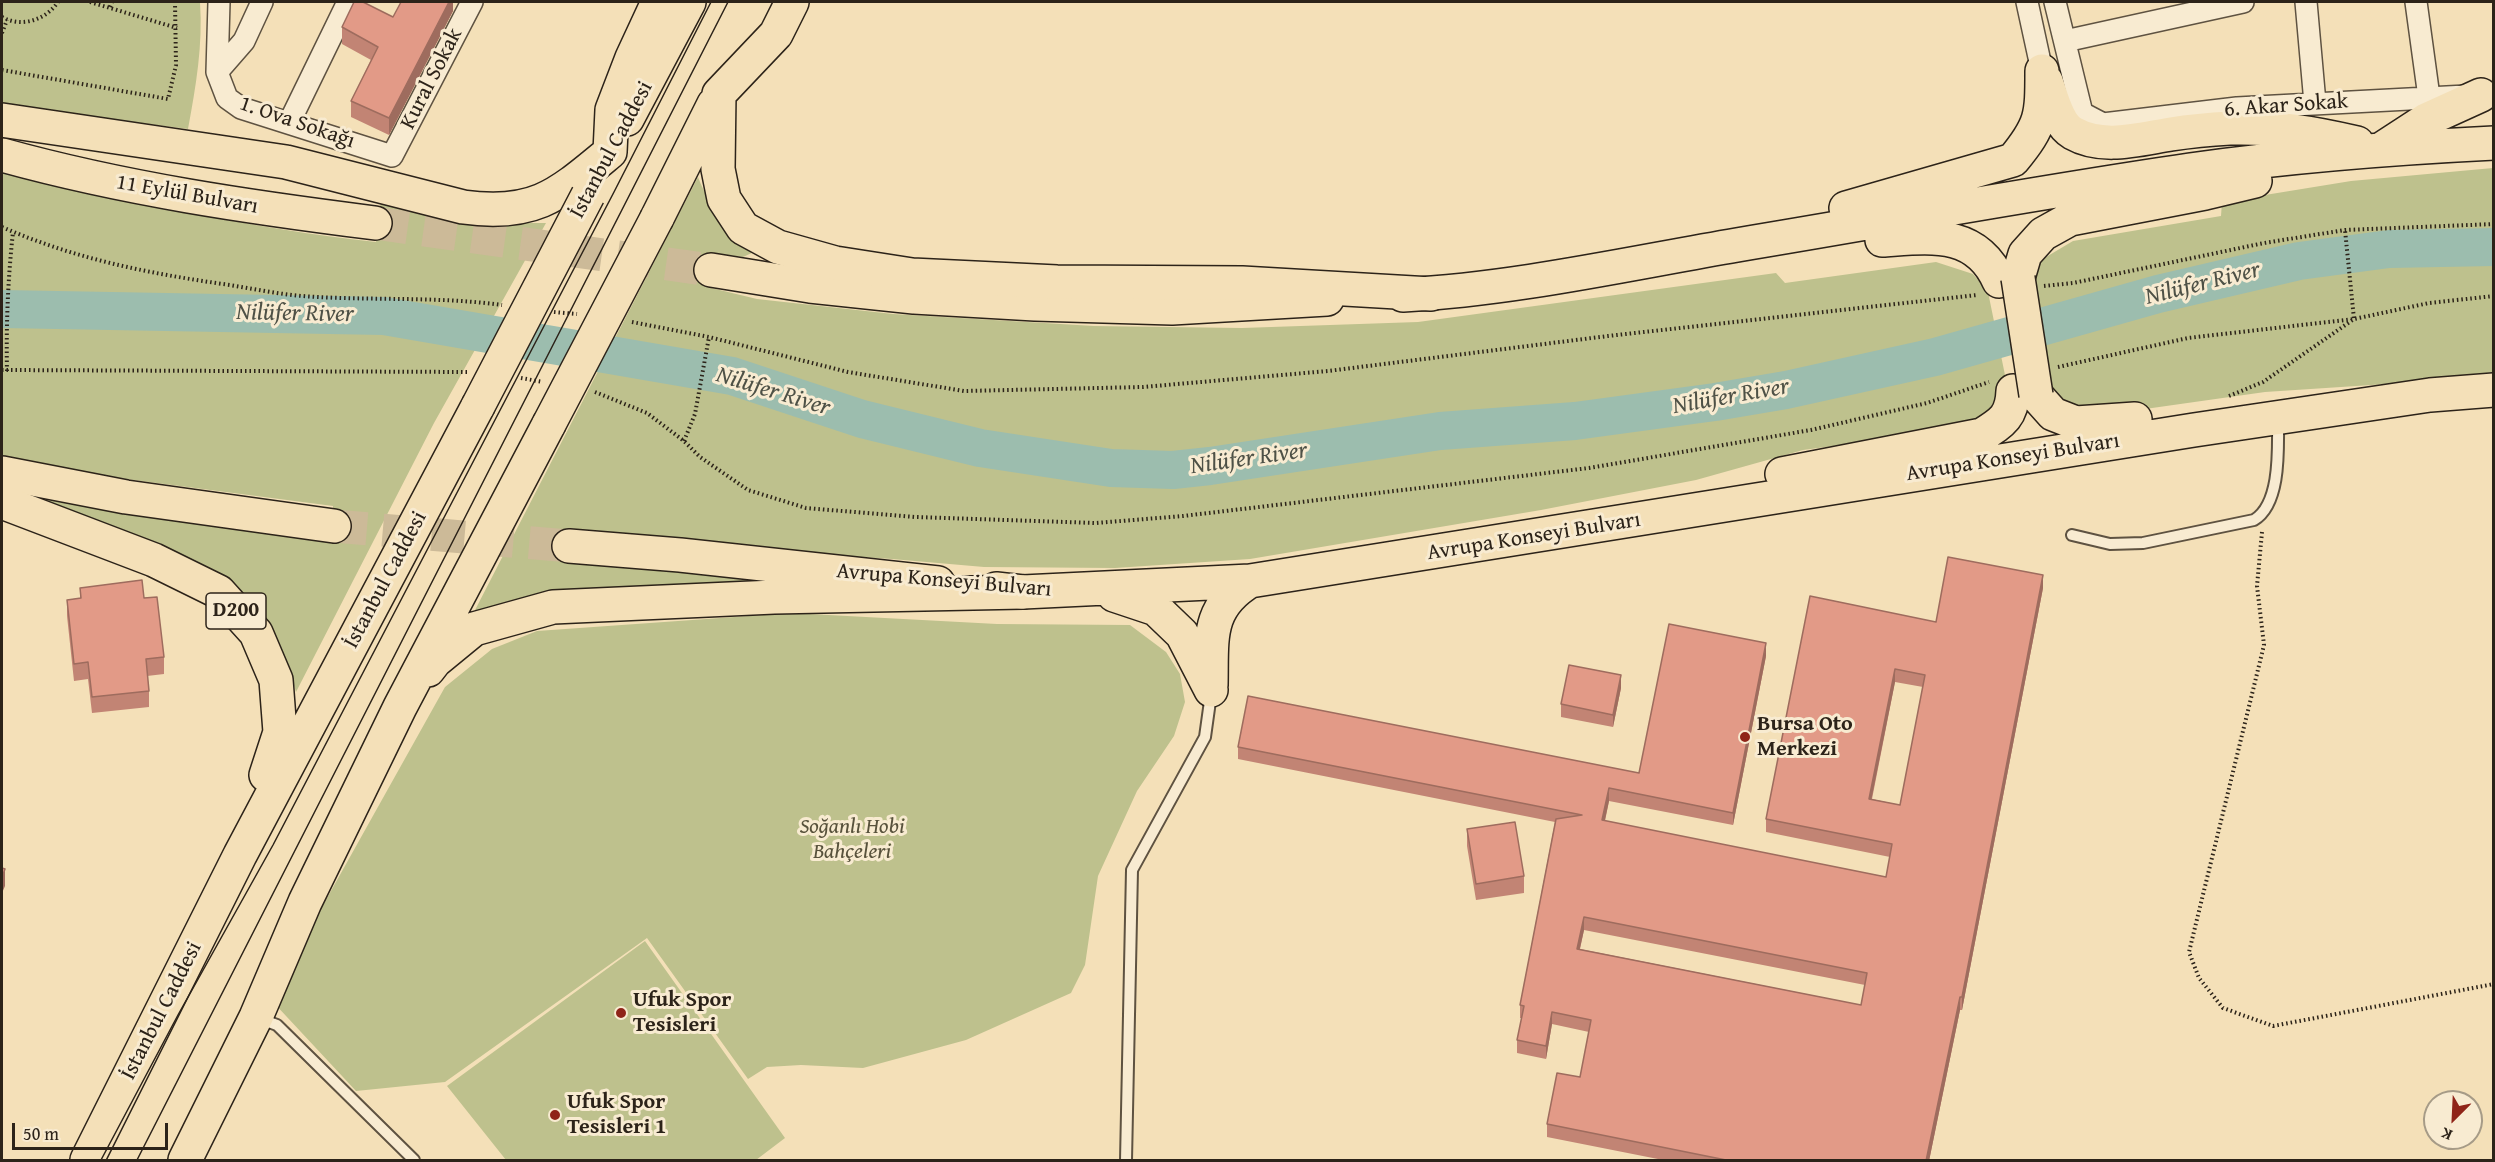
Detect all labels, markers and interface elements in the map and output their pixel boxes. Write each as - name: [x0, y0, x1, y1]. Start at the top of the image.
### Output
- street label: Kural Sokak: [395, 24, 469, 134]
- street label: İstanbul Caddesi: [565, 77, 659, 223]
- street label: 6. Akar Sokak: [2223, 88, 2349, 124]
- street label: 1. Ova Sokağı: [236, 91, 358, 155]
- street label: 11 Eylül Bulvarı: [114, 170, 260, 220]
- water label: Nilüfer River: [2142, 256, 2264, 312]
- water label: Nilüfer River: [236, 299, 354, 329]
- water label: Nilüfer River: [713, 361, 833, 423]
- water label: Nilüfer River: [1671, 373, 1791, 421]
- street label: Avrupa Konseyi Bulvarı: [1904, 428, 2122, 488]
- water label: Nilüfer River: [1189, 437, 1309, 481]
- street label: İstanbul Caddesi: [339, 507, 433, 653]
- street label: Avrupa Konseyi Bulvarı: [1425, 507, 1643, 567]
- street label: Avrupa Konseyi Bulvarı: [835, 558, 1053, 604]
- road number: D200: [206, 593, 266, 629]
- place label: Bursa Oto Merkezi: [1757, 711, 1853, 762]
- marker: Bursa Oto Merkezi: [1738, 730, 1752, 744]
- park label: Soğanlı Hobi Bahçeleri: [799, 814, 905, 866]
- street label: İstanbul Caddesi: [116, 938, 208, 1084]
- place label: Ufuk Spor Tesisleri: [633, 987, 731, 1038]
- marker: Ufuk Spor Tesisleri: [614, 1006, 628, 1020]
- place label: Ufuk Spor Tesisleri 1: [567, 1089, 666, 1140]
- north arrow: [2423, 1090, 2483, 1150]
- marker: Ufuk Spor Tesisleri 1: [548, 1108, 562, 1122]
- scale bar: [15, 1111, 171, 1149]
- text: 50 m: [23, 1120, 59, 1147]
- text: K: [2437, 1122, 2456, 1148]

